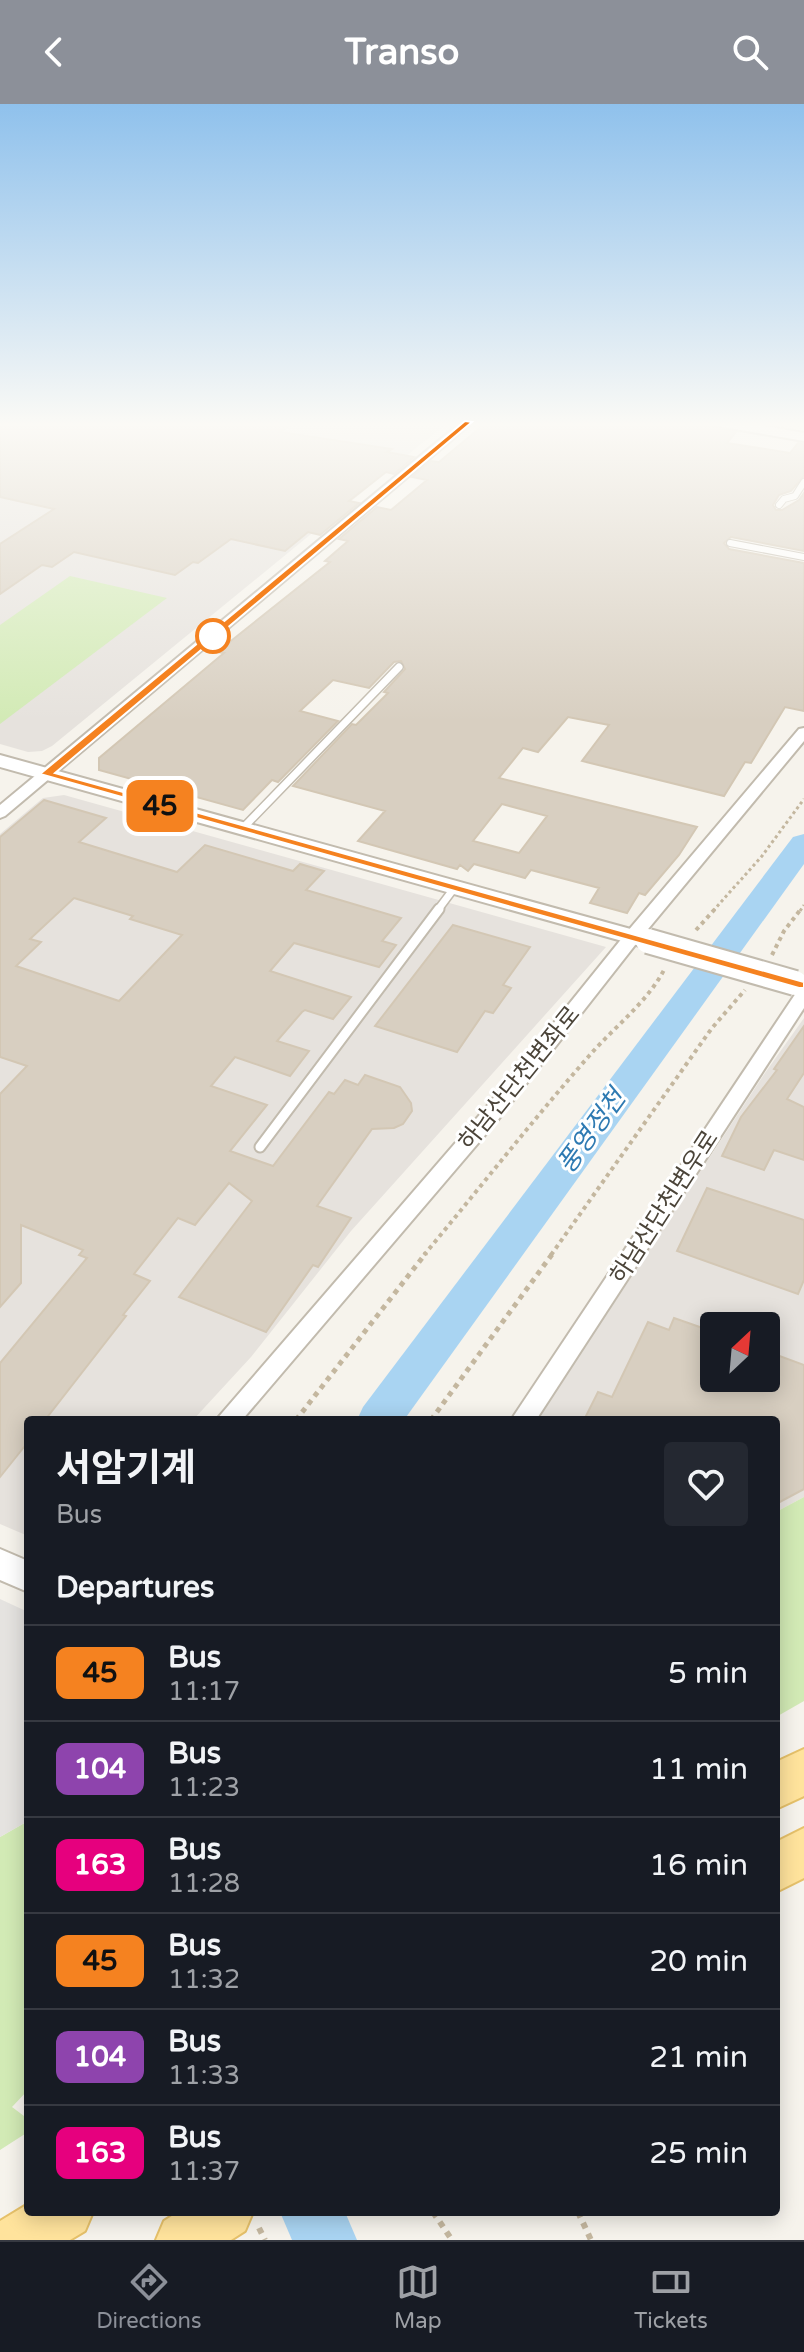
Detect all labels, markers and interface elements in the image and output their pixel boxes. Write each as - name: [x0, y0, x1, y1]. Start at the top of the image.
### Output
- icon: back: [32, 30, 76, 74]
- icon: search: [728, 30, 772, 74]
- text: Transo: [345, 31, 459, 74]
- unlabelled marker: [196, 619, 230, 653]
- line badge: 45: [124, 780, 196, 832]
- text: 45: [142, 789, 178, 823]
- street label: 하남산단천변좌로: [453, 1001, 586, 1156]
- water label: 풍영정천: [551, 1081, 634, 1179]
- street label: 하남산단천변우로: [604, 1125, 725, 1289]
- north arrow: [700, 1312, 780, 1392]
- map controls: [700, 1312, 780, 1392]
- button: heart: [664, 1442, 748, 1526]
- text: 서암기계: [56, 1446, 196, 1492]
- text: Bus: [56, 1499, 102, 1530]
- text: Departures: [56, 1569, 214, 1606]
- text: Bus: [168, 1639, 221, 1676]
- text: 5 min: [668, 1655, 748, 1692]
- text: 45: [82, 1656, 118, 1690]
- text: 11:17: [168, 1676, 240, 1707]
- text: Bus: [168, 1735, 221, 1772]
- text: 11 min: [649, 1751, 748, 1788]
- text: 104: [74, 1752, 126, 1786]
- text: 11:23: [168, 1772, 240, 1803]
- text: Bus: [168, 1831, 221, 1868]
- text: 16 min: [649, 1847, 748, 1884]
- text: 163: [74, 1848, 126, 1882]
- text: 11:28: [168, 1868, 240, 1899]
- text: Bus: [168, 1927, 221, 1964]
- text: 20 min: [649, 1943, 748, 1980]
- text: 45: [82, 1944, 118, 1978]
- text: 11:32: [168, 1964, 240, 1995]
- text: Bus: [168, 2023, 221, 2060]
- text: 21 min: [649, 2039, 748, 2076]
- text: 104: [74, 2040, 126, 2074]
- text: 11:33: [168, 2060, 240, 2091]
- text: Bus: [168, 2119, 221, 2156]
- text: 25 min: [649, 2135, 748, 2172]
- text: 163: [74, 2136, 126, 2170]
- text: 11:37: [168, 2156, 240, 2187]
- tab: Directions: [96, 2260, 202, 2334]
- tab: Map: [394, 2260, 442, 2334]
- tab: Tickets: [634, 2260, 708, 2334]

